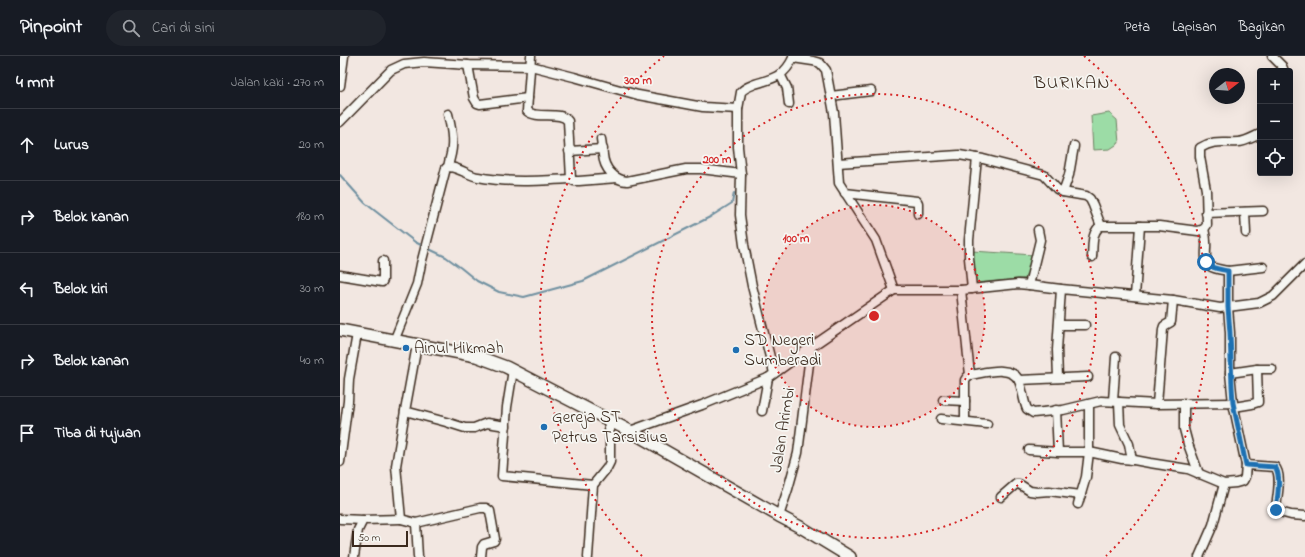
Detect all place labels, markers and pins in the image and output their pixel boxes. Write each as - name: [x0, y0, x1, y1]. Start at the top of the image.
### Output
- centre of rings: [867, 309, 881, 323]
- place label: SD Negeri Sumberadi: [744, 328, 821, 373]
- place label: Ainul Hikmah: [414, 336, 504, 361]
- marker: Ainul Hikmah: [401, 343, 411, 353]
- marker: SD Negeri Sumberadi: [731, 345, 741, 355]
- place label: Gereja ST Petrus Tarsisius: [552, 405, 668, 450]
- marker: Gereja ST Petrus Tarsisius: [539, 422, 549, 432]

